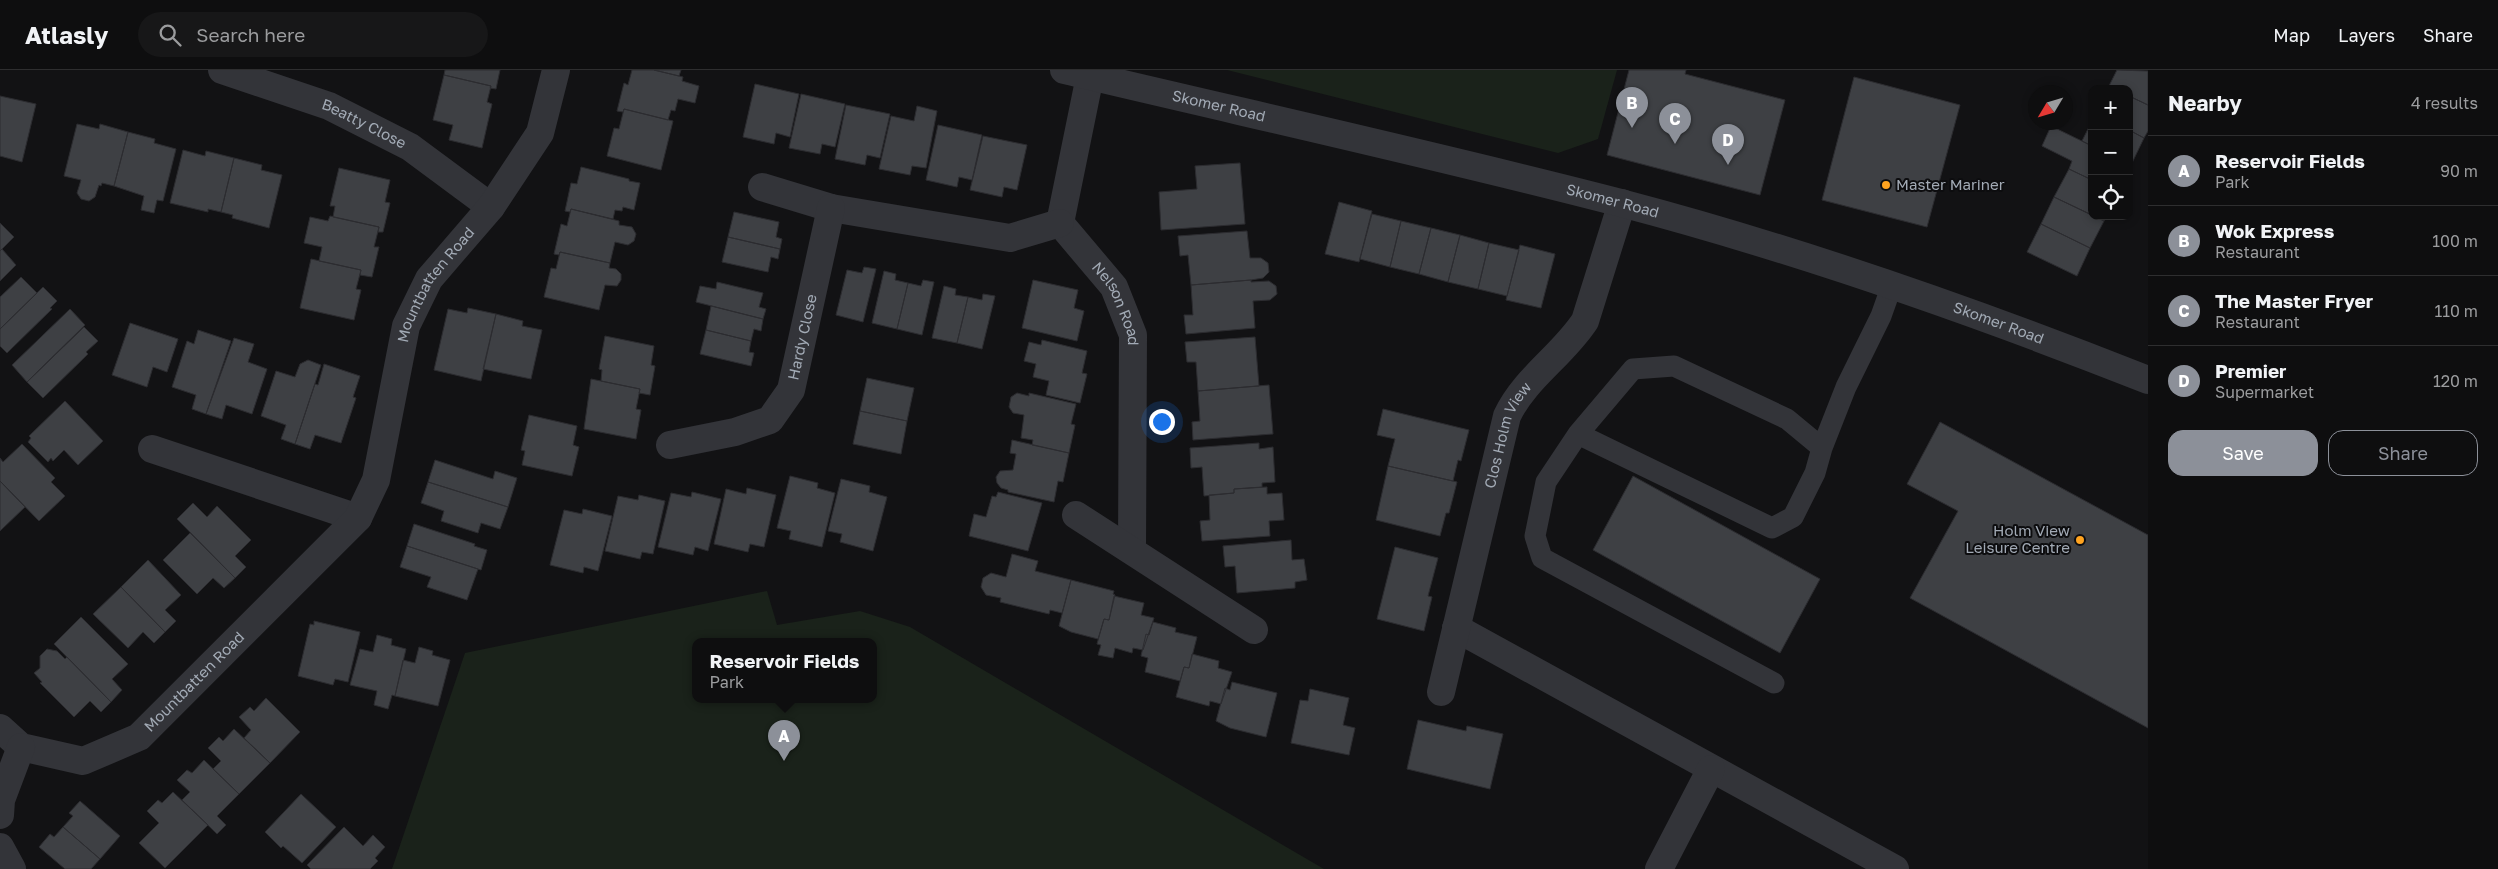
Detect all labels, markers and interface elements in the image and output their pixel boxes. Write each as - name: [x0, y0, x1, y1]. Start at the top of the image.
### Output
- search box: [138, 12, 488, 57]
- text: Atlasly: [25, 20, 108, 49]
- icon: search: [156, 21, 184, 49]
- text: Search here: [196, 23, 305, 46]
- text: Map: [2273, 24, 2310, 46]
- text: Layers: [2338, 24, 2395, 46]
- text: Share: [2423, 24, 2473, 46]
- north arrow: [2028, 85, 2073, 130]
- map controls: [2088, 85, 2133, 220]
- button: +: [2088, 85, 2133, 130]
- street label: Skomer Road: [1170, 86, 1267, 125]
- pin: B: [1616, 87, 1648, 128]
- text: Nearby: [2168, 90, 2242, 116]
- text: 4 results: [2411, 93, 2478, 113]
- street label: Beatty Close: [320, 94, 410, 152]
- pin: C: [1659, 103, 1691, 144]
- pin: D: [1712, 124, 1744, 165]
- button: −: [2088, 130, 2133, 175]
- text: Reservoir Fields: [2215, 149, 2365, 172]
- text: A: [2178, 161, 2190, 181]
- text: 90 m: [2440, 161, 2478, 181]
- text: Park: [2215, 172, 2250, 192]
- place label: Master Mariner: [1896, 175, 2005, 193]
- button: locate: [2088, 175, 2133, 220]
- street label: Skomer Road: [1565, 179, 1661, 221]
- marker: Master Mariner: [1880, 179, 1892, 191]
- text: Wok Express: [2215, 219, 2334, 242]
- street label: Mountbatten Road: [393, 223, 478, 344]
- text: B: [2178, 231, 2190, 251]
- text: 100 m: [2432, 231, 2478, 251]
- text: Restaurant: [2215, 242, 2300, 262]
- street label: Nelson Road: [1089, 258, 1143, 345]
- text: The Master Fryer: [2215, 289, 2373, 312]
- street label: Hardy Close: [783, 292, 820, 382]
- street label: Skomer Road: [1951, 297, 2047, 347]
- text: C: [2178, 301, 2190, 321]
- text: 110 m: [2434, 301, 2478, 321]
- text: Restaurant: [2215, 312, 2300, 332]
- text: Premier: [2215, 359, 2287, 382]
- text: D: [2178, 371, 2190, 391]
- text: 120 m: [2433, 371, 2478, 391]
- street label: Clos Holm View: [1480, 378, 1535, 490]
- text: Supermarket: [2215, 382, 2314, 402]
- your location: [1149, 409, 1175, 435]
- button: Save: [2168, 430, 2318, 476]
- button: Share: [2328, 430, 2478, 476]
- place label: Holm View Leisure Centre: [1965, 521, 2070, 556]
- marker: Holm View Leisure Centre: [2074, 534, 2086, 546]
- street label: Mountbatten Road: [140, 627, 247, 735]
- popup: [692, 638, 877, 703]
- text: Reservoir Fields: [710, 649, 859, 672]
- text: Park: [710, 672, 744, 692]
- pin: A: [768, 720, 800, 761]

